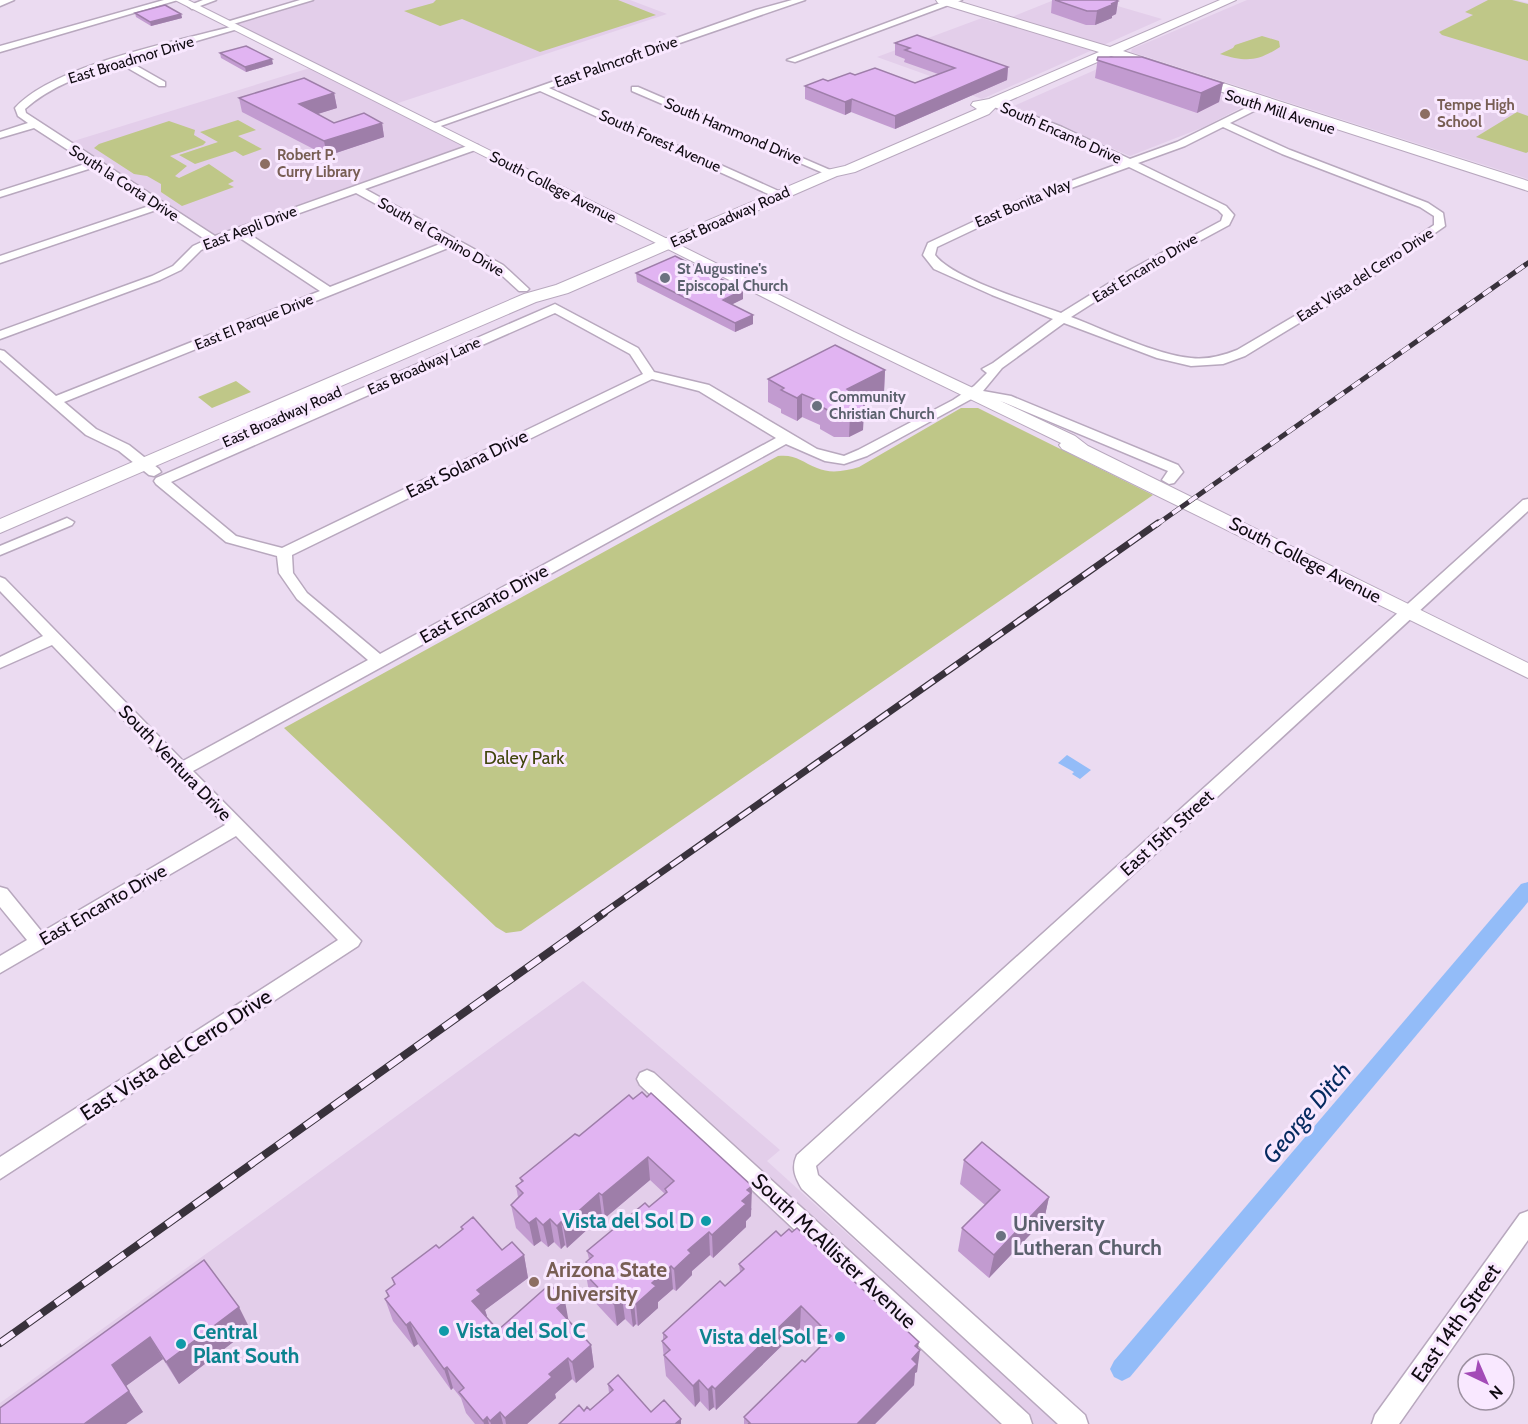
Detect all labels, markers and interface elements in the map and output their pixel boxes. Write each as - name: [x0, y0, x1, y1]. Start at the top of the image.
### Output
- street label: East Broadmor Drive: [66, 32, 196, 88]
- street label: East Palmcroft Drive: [552, 32, 680, 92]
- street label: South Mill Avenue: [1223, 86, 1338, 138]
- street label: South Hammond Drive: [662, 94, 805, 168]
- place label: Tempe High School: [1437, 96, 1515, 131]
- street label: South Encanto Drive: [998, 98, 1125, 168]
- street label: South Forest Avenue: [596, 106, 724, 176]
- marker: Tempe High School: [1418, 107, 1432, 121]
- street label: South la Corta Drive: [66, 141, 182, 225]
- place label: Robert P. Curry Library: [277, 146, 362, 181]
- street label: South College Avenue: [487, 147, 620, 227]
- marker: Robert P. Curry Library: [258, 157, 272, 171]
- street label: East Bonita Way: [972, 175, 1074, 231]
- street label: East Broadway Road: [668, 183, 792, 251]
- street label: South el Camino Drive: [375, 194, 507, 281]
- street label: East Aepli Drive: [201, 202, 300, 254]
- street label: East Vista del Cerro Drive: [1293, 224, 1437, 326]
- street label: East Encanto Drive: [1089, 229, 1201, 306]
- place label: St Augustine's Episcopal Church: [677, 260, 788, 295]
- marker: St Augustine's Episcopal Church: [658, 271, 672, 285]
- street label: East El Parque Drive: [192, 290, 316, 354]
- street label: Eas Broadway Lane: [365, 333, 484, 399]
- street label: East Broadway Road: [220, 383, 344, 451]
- place label: Community Christian Church: [829, 388, 935, 423]
- marker: Community Christian Church: [810, 399, 824, 413]
- street label: East Solana Drive: [403, 425, 531, 503]
- street label: South College Avenue: [1225, 512, 1385, 608]
- street label: East Encanto Drive: [416, 560, 552, 648]
- street label: South Ventura Drive: [114, 700, 236, 826]
- park label: Daley Park: [484, 747, 565, 769]
- street label: East 15th Street: [1116, 785, 1218, 881]
- street label: East Encanto Drive: [36, 860, 170, 950]
- street label: East Vista del Cerro Drive: [75, 983, 276, 1126]
- water label: George Ditch: [1256, 1056, 1357, 1169]
- street label: South McAllister Avenue: [747, 1168, 922, 1334]
- place label: Vista del Sol D: [562, 1208, 694, 1233]
- place label: University Lutheran Church: [1013, 1211, 1162, 1260]
- marker: Vista del Sol D: [699, 1214, 713, 1228]
- marker: University Lutheran Church: [994, 1229, 1008, 1243]
- place label: Arizona State University: [546, 1257, 667, 1306]
- street label: East 14th Street: [1406, 1259, 1506, 1387]
- marker: Arizona State University: [527, 1275, 541, 1289]
- place label: Vista del Sol C: [456, 1318, 586, 1343]
- place label: Central Plant South: [193, 1319, 299, 1368]
- marker: Vista del Sol C: [437, 1324, 451, 1338]
- place label: Vista del Sol E: [699, 1324, 828, 1349]
- marker: Vista del Sol E: [833, 1330, 847, 1344]
- marker: Central Plant South: [174, 1337, 188, 1351]
- north arrow: [1456, 1352, 1516, 1412]
- text: N: [1485, 1382, 1507, 1403]

